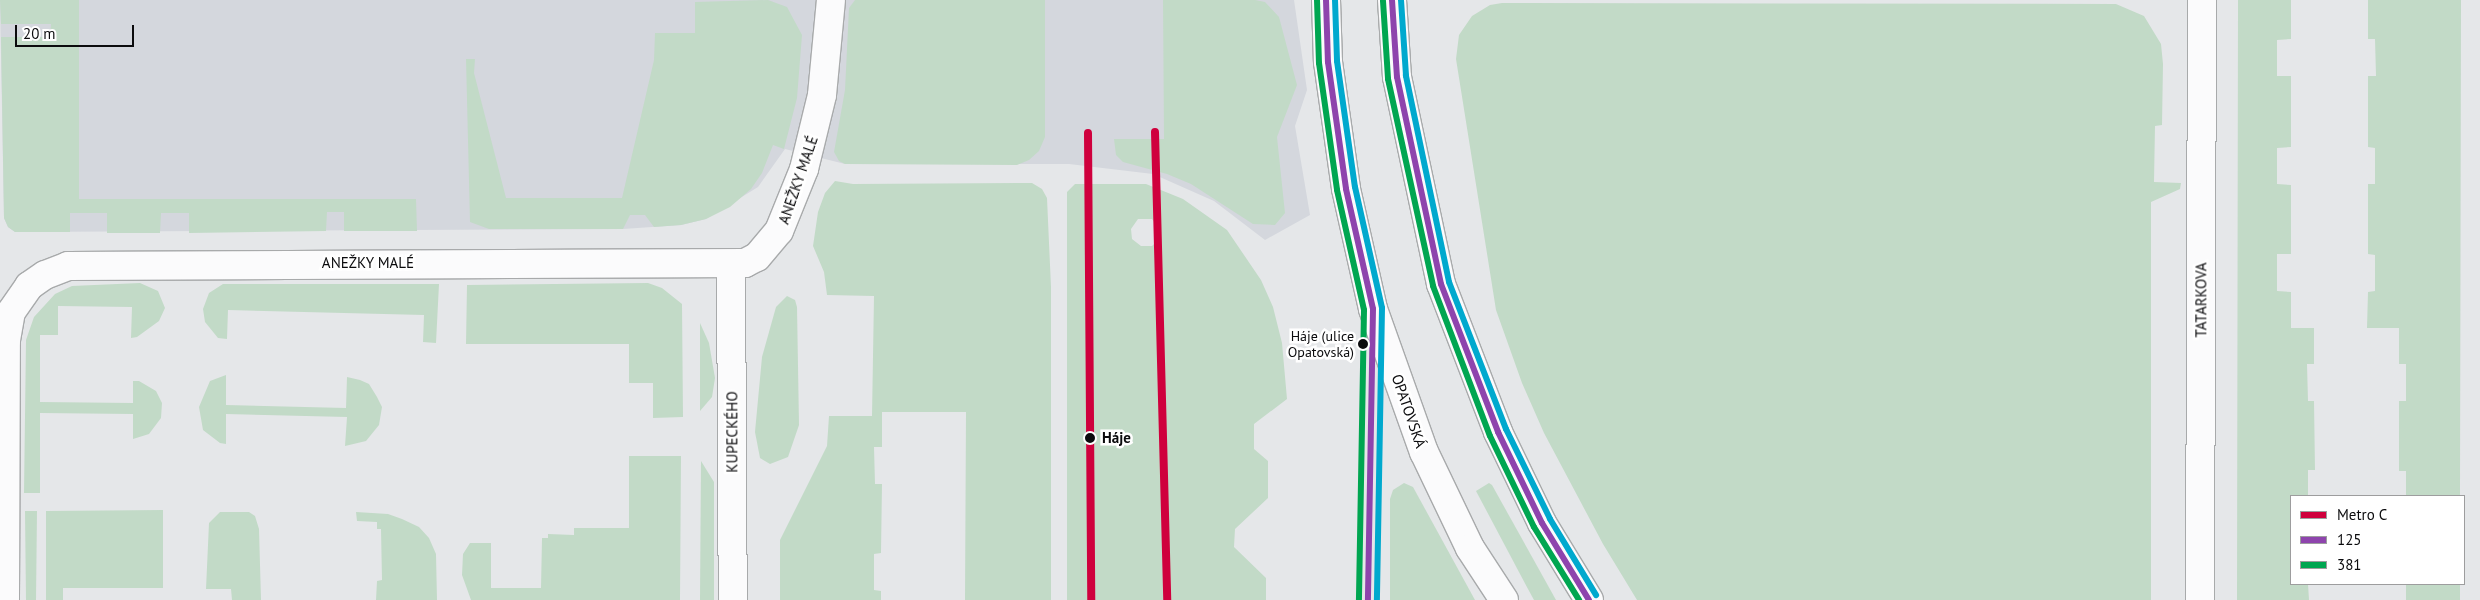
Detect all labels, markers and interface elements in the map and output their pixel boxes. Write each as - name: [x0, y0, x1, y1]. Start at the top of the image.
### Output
- scale bar: [18, 15, 136, 47]
- text: 20 m: [23, 24, 56, 43]
- street label: ANEŽKY MALÉ: [774, 133, 822, 227]
- street label: ANEŽKY MALÉ: [322, 254, 414, 272]
- street label: TATARKOVA: [2192, 262, 2210, 338]
- place label: Háje (ulice Opatovská): [1288, 328, 1354, 361]
- marker: Háje (ulice Opatovská): [1358, 339, 1368, 349]
- street label: OPATOVSKÁ: [1388, 372, 1430, 450]
- street label: KUPECKÉHO: [723, 391, 741, 473]
- marker: Háje: [1081, 429, 1099, 447]
- place label: Háje: [1102, 429, 1131, 447]
- legend: [2290, 495, 2465, 585]
- text: Metro C: [2337, 505, 2387, 524]
- text: 125: [2337, 530, 2362, 549]
- text: 381: [2337, 555, 2362, 574]

